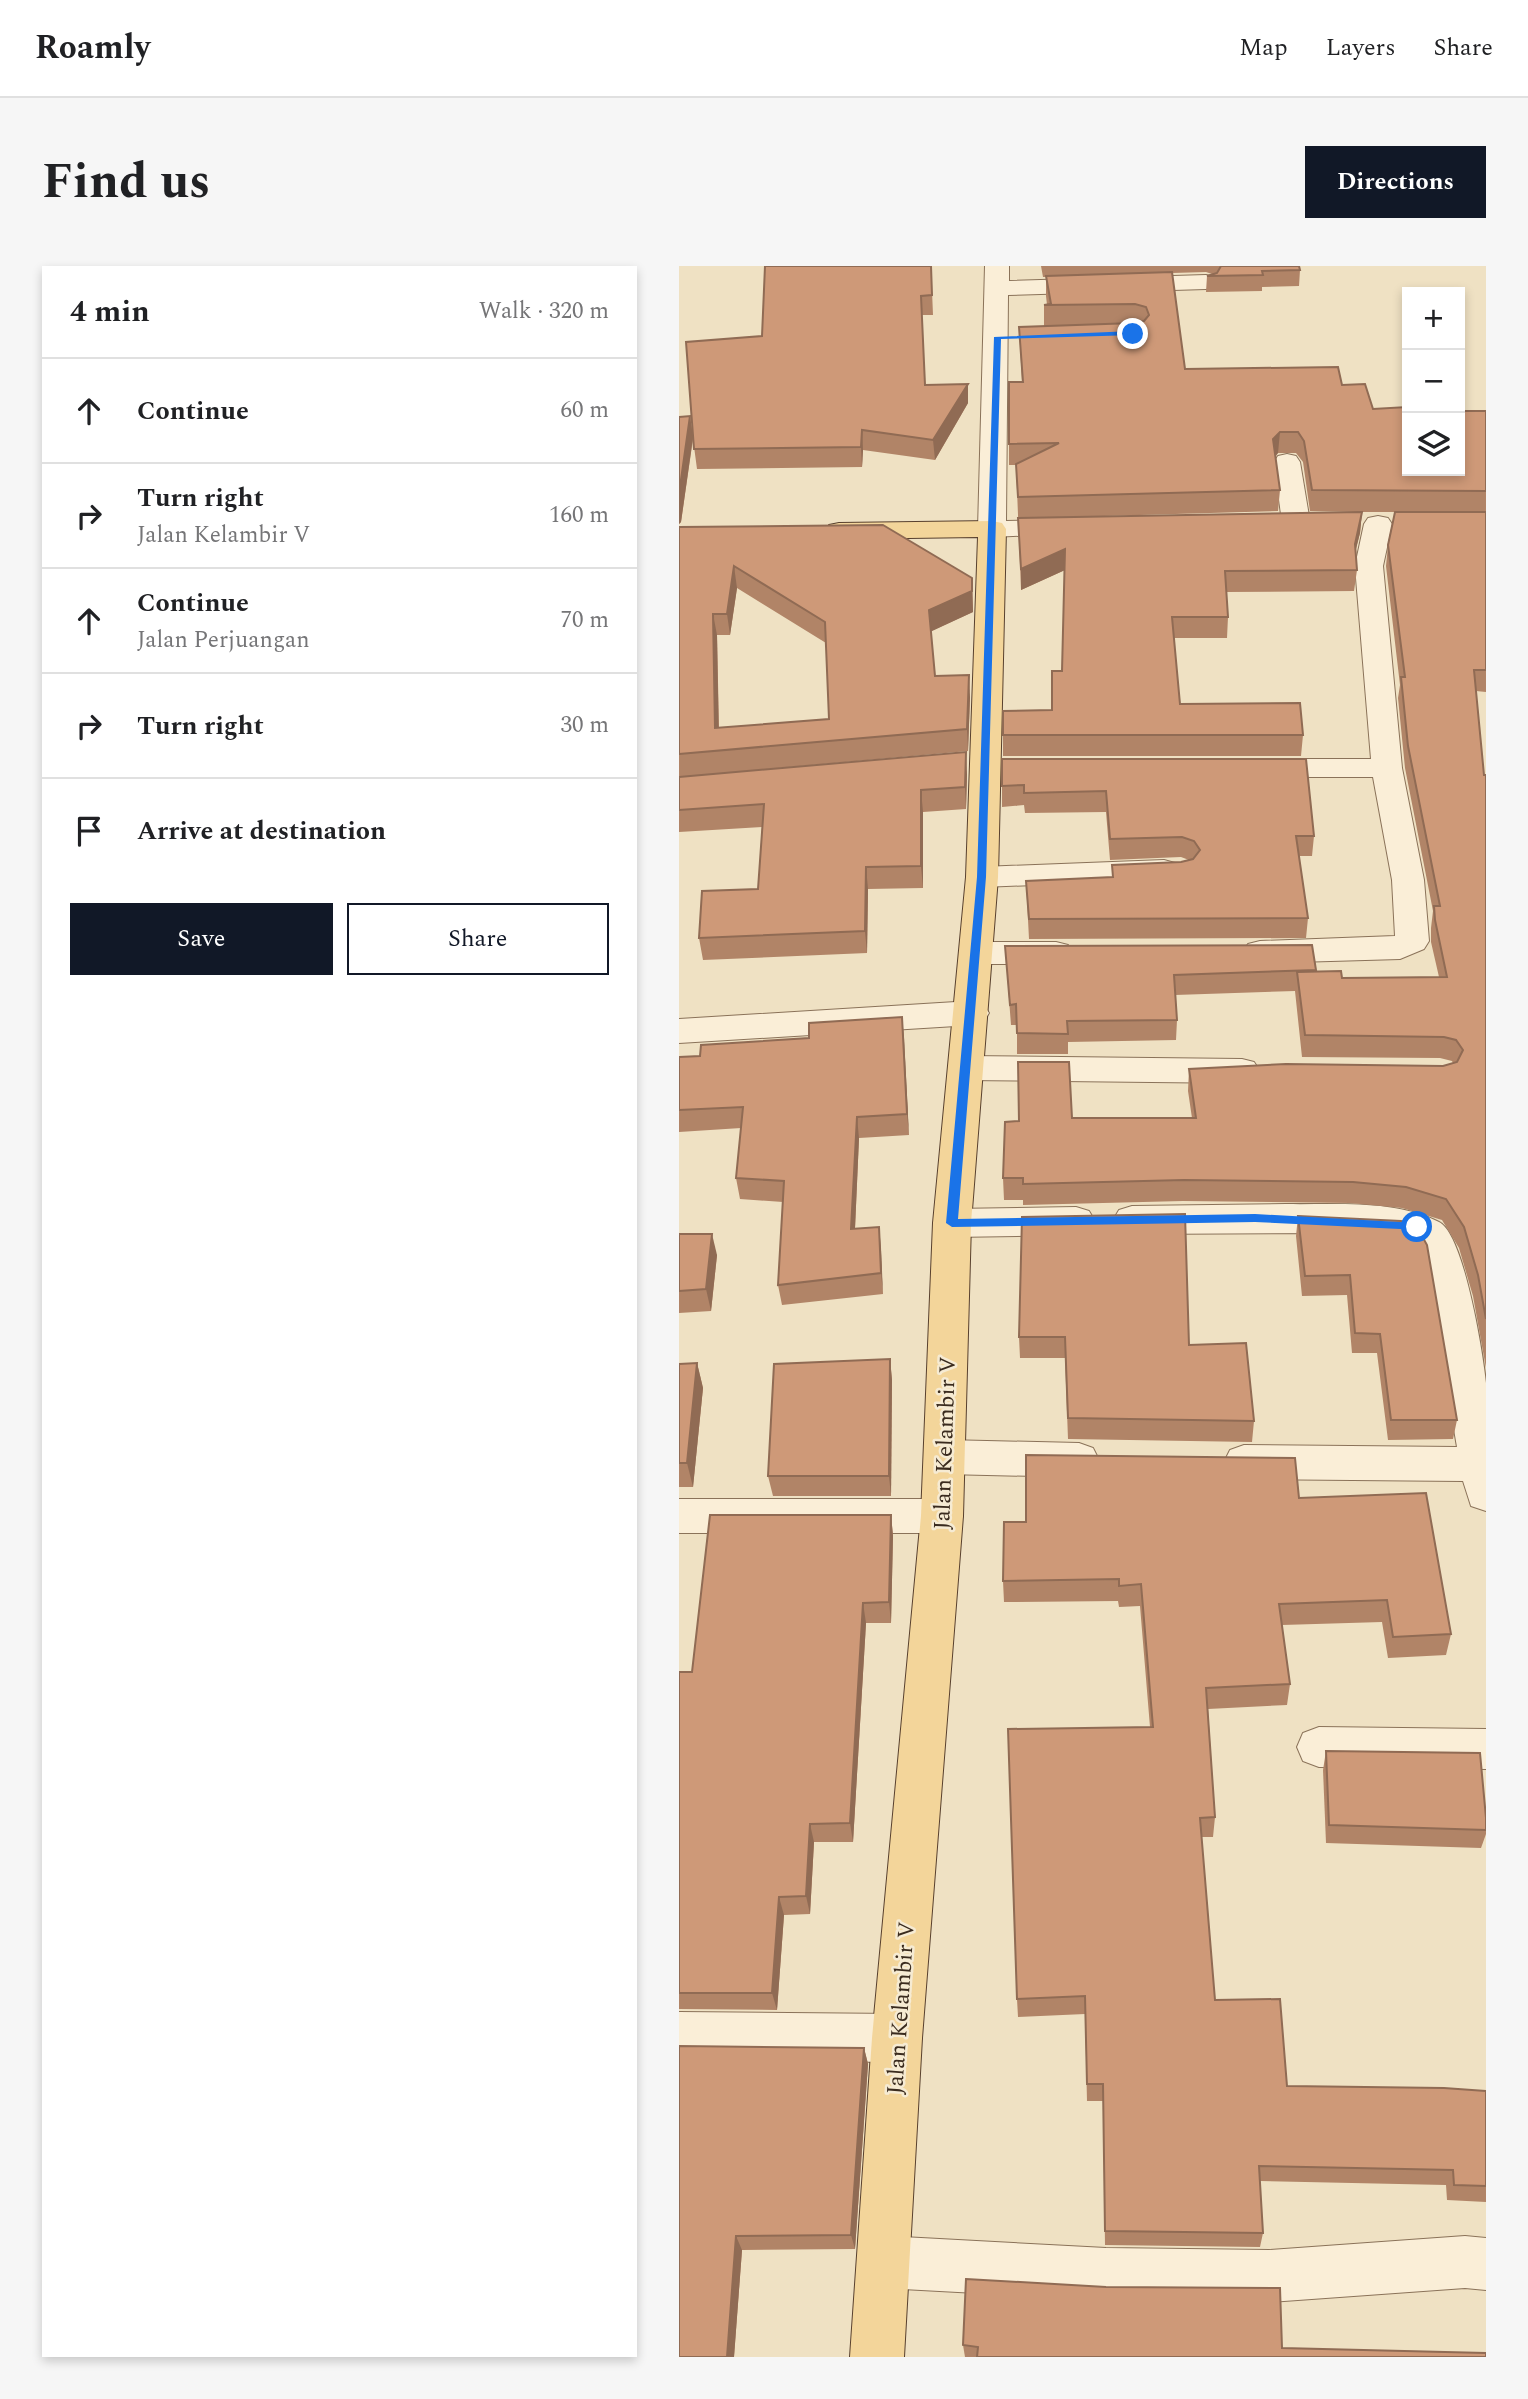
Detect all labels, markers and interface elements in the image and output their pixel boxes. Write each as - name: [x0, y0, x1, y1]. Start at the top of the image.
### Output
- text: Roamly: [35, 23, 150, 73]
- text: Map: [1239, 30, 1288, 66]
- text: Layers: [1326, 30, 1396, 66]
- text: Share: [1434, 30, 1493, 66]
- text: Find us: [42, 145, 210, 220]
- button: Directions: [1305, 146, 1486, 218]
- map controls: [1402, 287, 1465, 476]
- button: +: [1402, 287, 1465, 350]
- text: 4 min: [70, 289, 150, 335]
- text: Walk · 320 m: [479, 294, 609, 329]
- route end: [1117, 318, 1148, 349]
- button: −: [1402, 350, 1465, 413]
- text: Continue: [137, 391, 249, 431]
- icon: ahead: [70, 392, 108, 430]
- text: 60 m: [560, 393, 609, 428]
- button: layers: [1402, 413, 1465, 476]
- text: Turn right: [137, 478, 264, 518]
- icon: right: [70, 497, 108, 535]
- text: 160 m: [549, 498, 609, 533]
- text: Jalan Kelambir V: [137, 518, 310, 553]
- text: Continue: [137, 583, 249, 623]
- icon: ahead: [70, 602, 108, 640]
- text: 70 m: [560, 603, 609, 638]
- text: Jalan Perjuangan: [137, 623, 310, 658]
- text: Turn right: [137, 706, 264, 746]
- icon: right: [70, 707, 108, 745]
- text: 30 m: [560, 708, 609, 743]
- text: Arrive at destination: [137, 811, 386, 851]
- icon: arrive: [70, 812, 108, 850]
- button: Save: [70, 903, 333, 975]
- button: Share: [347, 903, 609, 975]
- route start: [1401, 1211, 1432, 1242]
- street label: Jalan Kelambir V: [925, 1356, 966, 1530]
- street label: Jalan Kelambir V: [878, 1920, 925, 2096]

